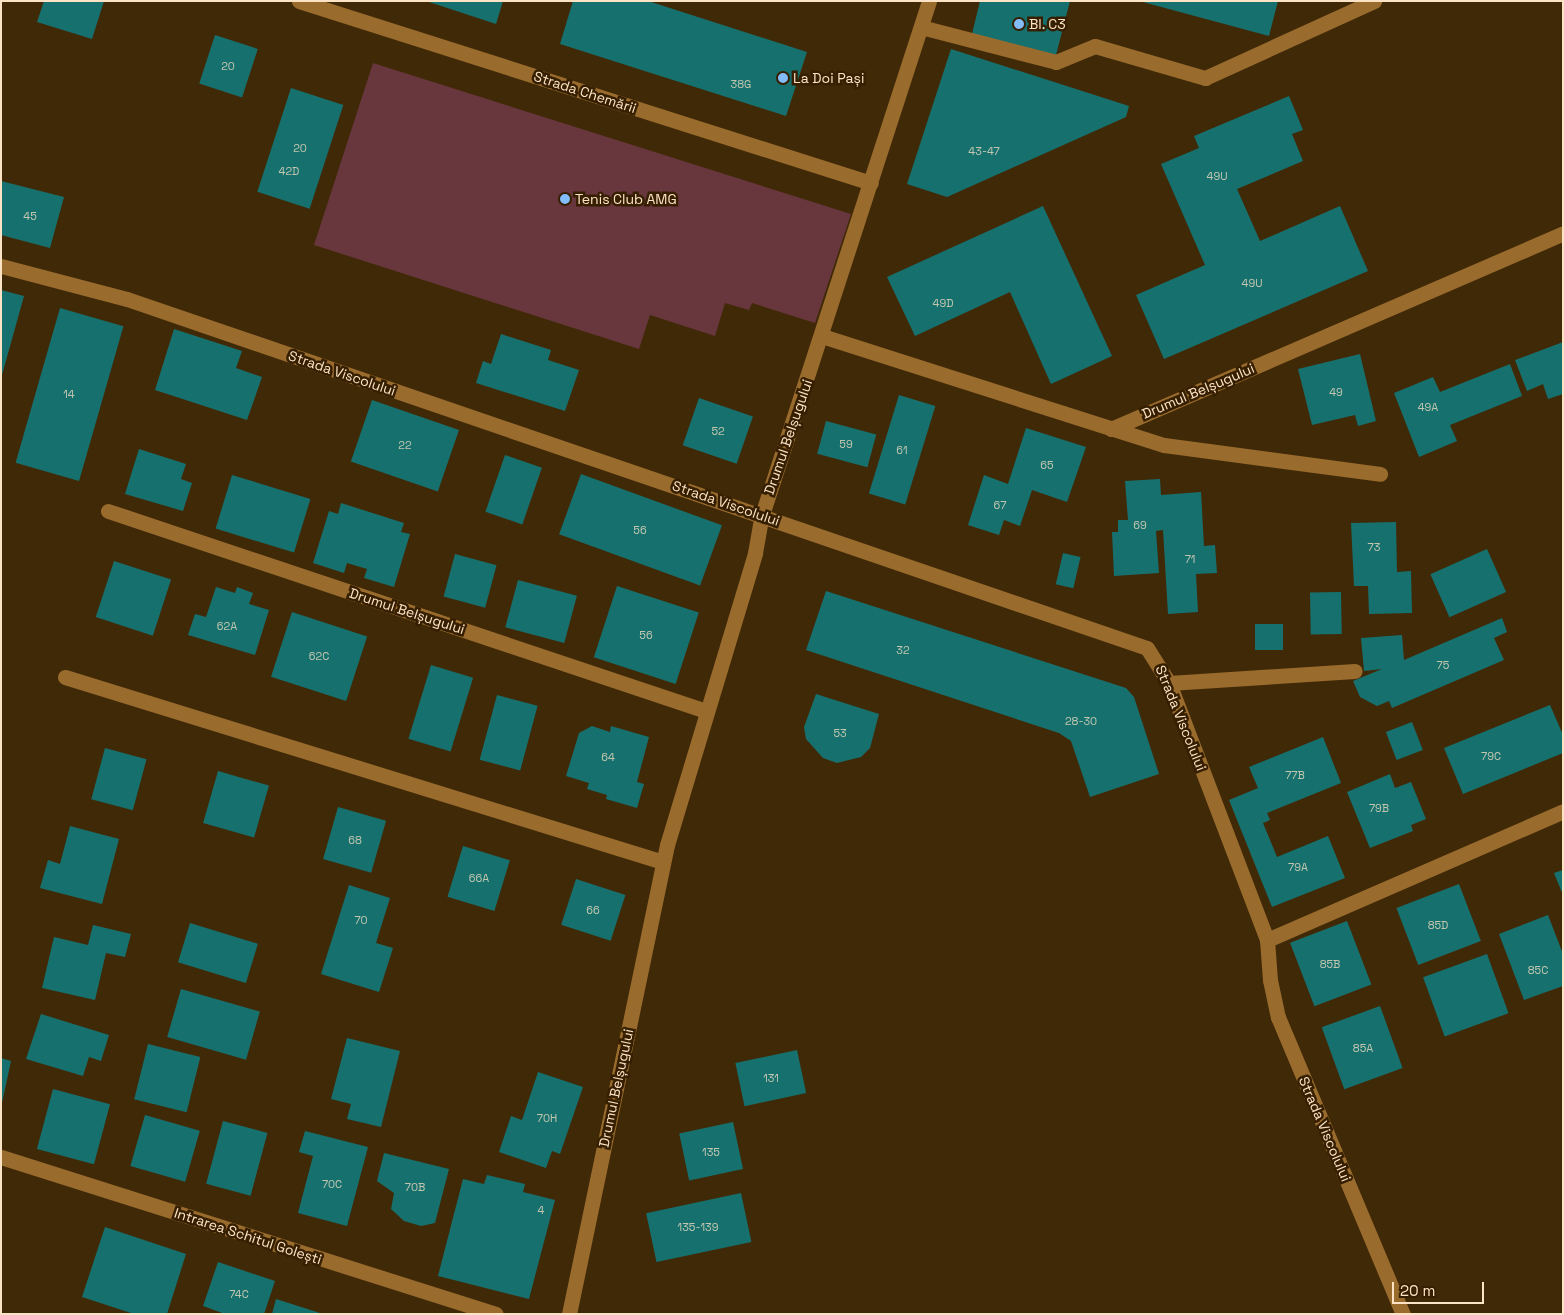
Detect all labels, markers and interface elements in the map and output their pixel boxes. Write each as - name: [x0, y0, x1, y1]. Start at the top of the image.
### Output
- place label: Bl. C3: [1029, 16, 1066, 32]
- marker: Bl. C3: [1013, 18, 1025, 30]
- house number: 20: [221, 59, 235, 73]
- street label: Strada Chemării: [532, 68, 638, 116]
- place label: La Doi Pași: [793, 70, 864, 86]
- marker: La Doi Pași: [777, 72, 789, 84]
- house number: 38G: [731, 77, 751, 91]
- house number: 20: [293, 141, 307, 155]
- house number: 43-47: [968, 144, 1000, 158]
- house number: 42D: [279, 164, 299, 178]
- house number: 49U: [1207, 169, 1227, 183]
- place label: Tenis Club AMG: [575, 191, 677, 207]
- marker: Tenis Club AMG: [559, 193, 571, 205]
- house number: 45: [23, 209, 37, 223]
- house number: 49U: [1242, 276, 1262, 290]
- house number: 49D: [933, 296, 953, 310]
- street label: Strada Viscolului: [286, 347, 398, 399]
- street label: Drumul Belșugului: [1139, 360, 1257, 422]
- street label: Drumul Belșugului: [760, 377, 816, 497]
- house number: 49: [1329, 385, 1343, 399]
- house number: 14: [63, 387, 75, 401]
- house number: 49A: [1418, 400, 1438, 414]
- house number: 52: [711, 424, 725, 438]
- house number: 59: [839, 437, 853, 451]
- house number: 22: [398, 438, 412, 452]
- house number: 61: [896, 443, 908, 457]
- house number: 65: [1040, 458, 1054, 472]
- street label: Strada Viscolului: [670, 477, 782, 529]
- house number: 67: [994, 498, 1006, 512]
- house number: 69: [1133, 518, 1147, 532]
- house number: 56: [633, 523, 647, 537]
- house number: 73: [1368, 540, 1380, 554]
- house number: 71: [1185, 552, 1195, 566]
- street label: Drumul Belșugului: [347, 584, 467, 638]
- house number: 62A: [217, 619, 237, 633]
- house number: 56: [639, 628, 653, 642]
- house number: 32: [896, 643, 910, 657]
- house number: 62C: [309, 649, 329, 663]
- house number: 75: [1437, 658, 1449, 672]
- street label: Strada Viscolului: [1152, 663, 1210, 773]
- house number: 28-30: [1065, 714, 1097, 728]
- house number: 53: [833, 726, 847, 740]
- house number: 79C: [1481, 749, 1501, 763]
- house number: 64: [601, 750, 615, 764]
- house number: 77B: [1285, 768, 1305, 782]
- house number: 79B: [1369, 801, 1389, 815]
- house number: 68: [348, 833, 362, 847]
- house number: 79A: [1288, 860, 1308, 874]
- house number: 66A: [469, 871, 489, 885]
- house number: 66: [586, 903, 600, 917]
- house number: 70: [354, 913, 368, 927]
- house number: 85D: [1428, 918, 1448, 932]
- house number: 85B: [1320, 957, 1340, 971]
- house number: 85C: [1528, 963, 1548, 977]
- street label: Drumul Belșugului: [595, 1027, 637, 1149]
- house number: 85A: [1353, 1041, 1373, 1055]
- house number: 131: [763, 1071, 779, 1085]
- street label: Strada Viscolului: [1295, 1074, 1355, 1184]
- house number: 70H: [537, 1111, 557, 1125]
- house number: 135: [702, 1145, 720, 1159]
- house number: 70C: [322, 1177, 342, 1191]
- house number: 70B: [405, 1180, 425, 1194]
- house number: 4: [538, 1203, 544, 1217]
- street label: Intrarea Schitul Golești: [172, 1204, 324, 1268]
- house number: 135-139: [678, 1220, 718, 1234]
- scale bar: [1394, 1272, 1486, 1304]
- text: 20 m: [1400, 1281, 1435, 1300]
- house number: 74C: [229, 1287, 249, 1301]

